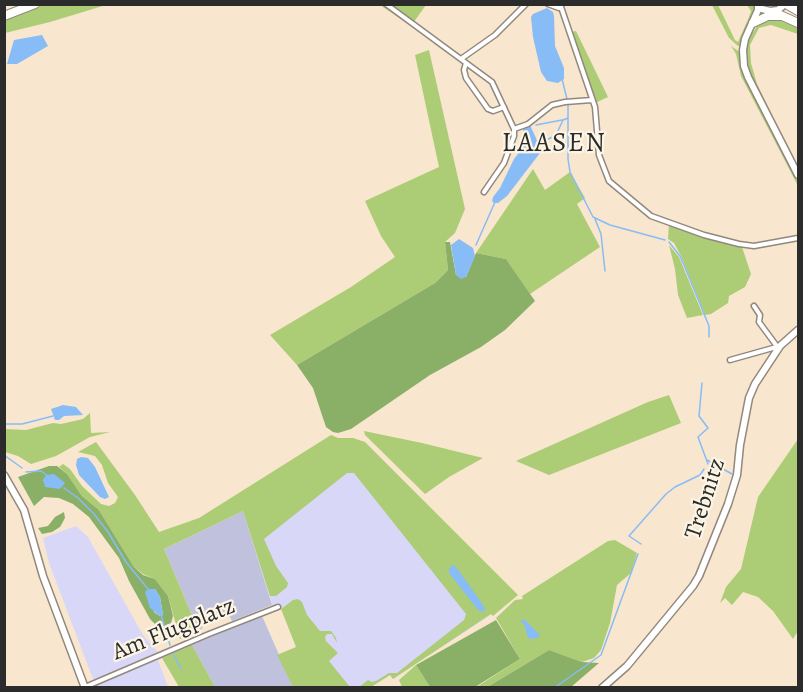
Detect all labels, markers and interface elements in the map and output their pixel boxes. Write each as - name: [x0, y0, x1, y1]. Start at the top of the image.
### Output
- district label: LAASEN: [502, 128, 606, 160]
- street label: Trebnitz: [679, 455, 733, 543]
- street label: Am Flugplatz: [108, 592, 240, 668]

